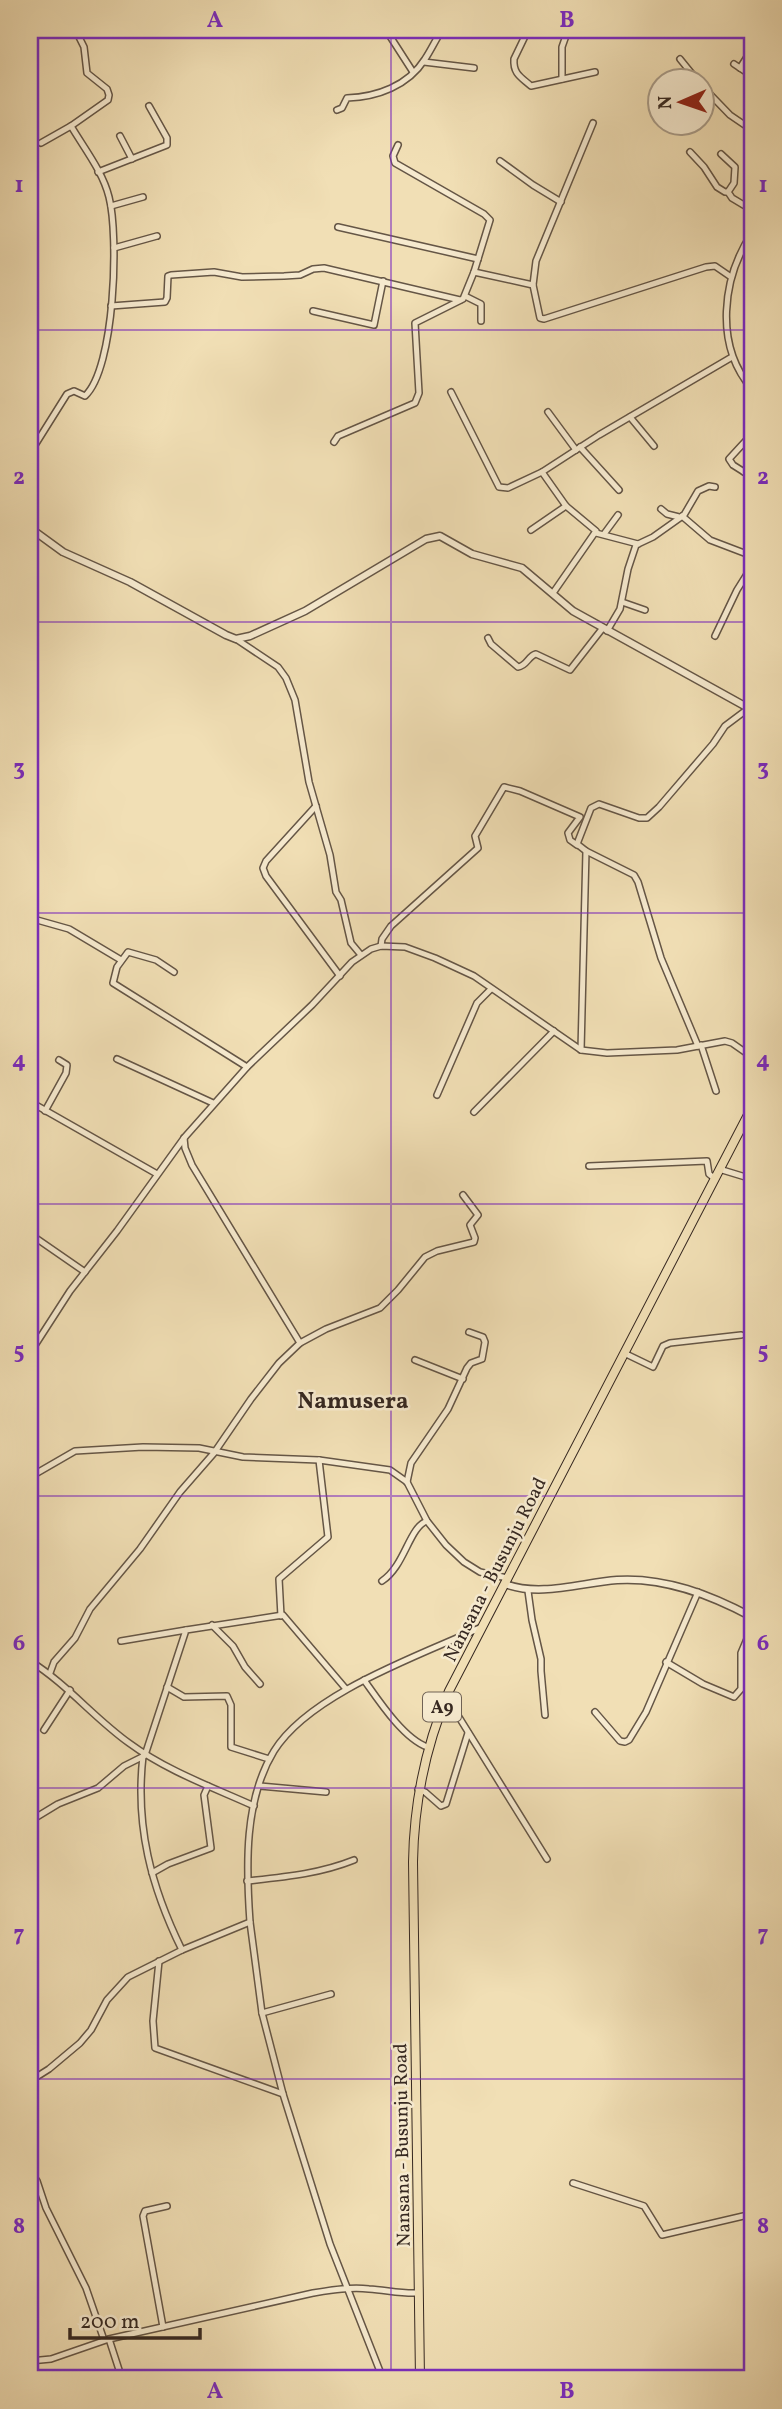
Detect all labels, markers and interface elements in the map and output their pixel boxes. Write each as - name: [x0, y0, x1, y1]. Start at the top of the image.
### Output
- text: A: [207, 5, 223, 37]
- text: B: [559, 5, 575, 37]
- north arrow: [646, 66, 716, 136]
- text: N: [653, 95, 679, 110]
- text: 1: [14, 170, 24, 202]
- text: 1: [758, 170, 768, 202]
- text: 2: [13, 462, 25, 494]
- text: 2: [757, 462, 769, 494]
- text: 3: [13, 753, 25, 785]
- text: 3: [757, 753, 769, 785]
- text: 4: [12, 1045, 26, 1077]
- text: 4: [756, 1045, 770, 1077]
- text: 5: [13, 1336, 25, 1368]
- text: 5: [757, 1336, 769, 1368]
- district label: Namusera: [297, 1386, 409, 1418]
- street label: Nansana - Busunju Road: [438, 1473, 554, 1667]
- text: 6: [13, 1628, 25, 1660]
- text: 6: [757, 1628, 769, 1660]
- road number: A9: [423, 1692, 461, 1722]
- text: 7: [14, 1919, 25, 1951]
- text: 7: [758, 1919, 769, 1951]
- street label: Nansana - Busunju Road: [388, 2043, 418, 2247]
- text: 8: [13, 2211, 25, 2243]
- text: 8: [757, 2211, 769, 2243]
- scale bar: [70, 2297, 200, 2341]
- text: 200 m: [80, 2308, 140, 2337]
- text: A: [207, 2376, 223, 2408]
- text: B: [559, 2376, 575, 2408]

